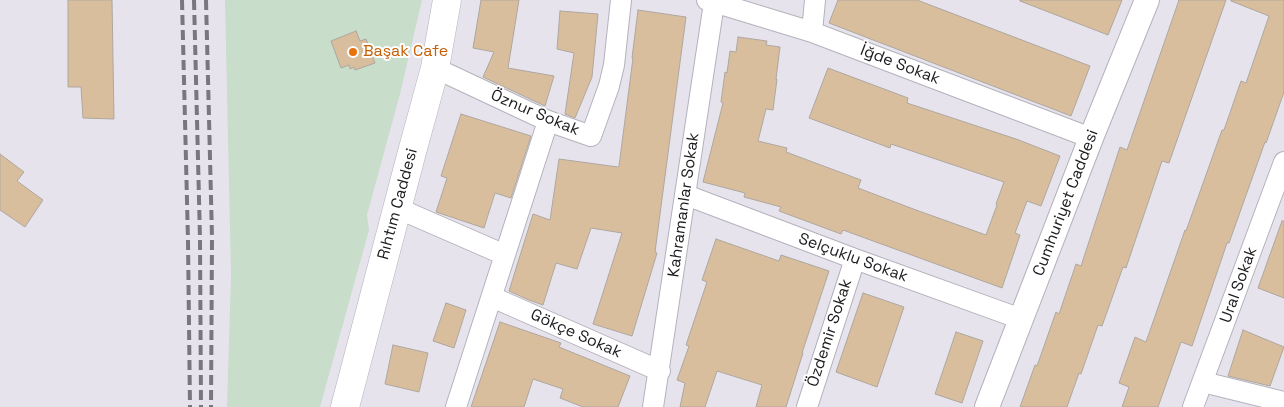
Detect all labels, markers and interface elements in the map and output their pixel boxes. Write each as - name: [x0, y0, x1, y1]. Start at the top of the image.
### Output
- street label: İğde Sokak: [857, 41, 943, 89]
- place label: Başak Cafe: [363, 42, 448, 62]
- marker: Başak Cafe: [347, 46, 359, 58]
- street label: Öznur Sokak: [488, 86, 582, 140]
- street label: Cumhuriyet Caddesi: [1029, 127, 1103, 279]
- street label: Kahramanlar Sokak: [664, 132, 704, 278]
- street label: Rıhtım Caddesi: [374, 146, 422, 262]
- street label: Selçuklu Sokak: [796, 229, 910, 287]
- street label: Ural Sokak: [1216, 244, 1262, 326]
- street label: Özdemir Sokak: [804, 277, 856, 389]
- street label: Gökçe Sokak: [527, 305, 625, 363]

